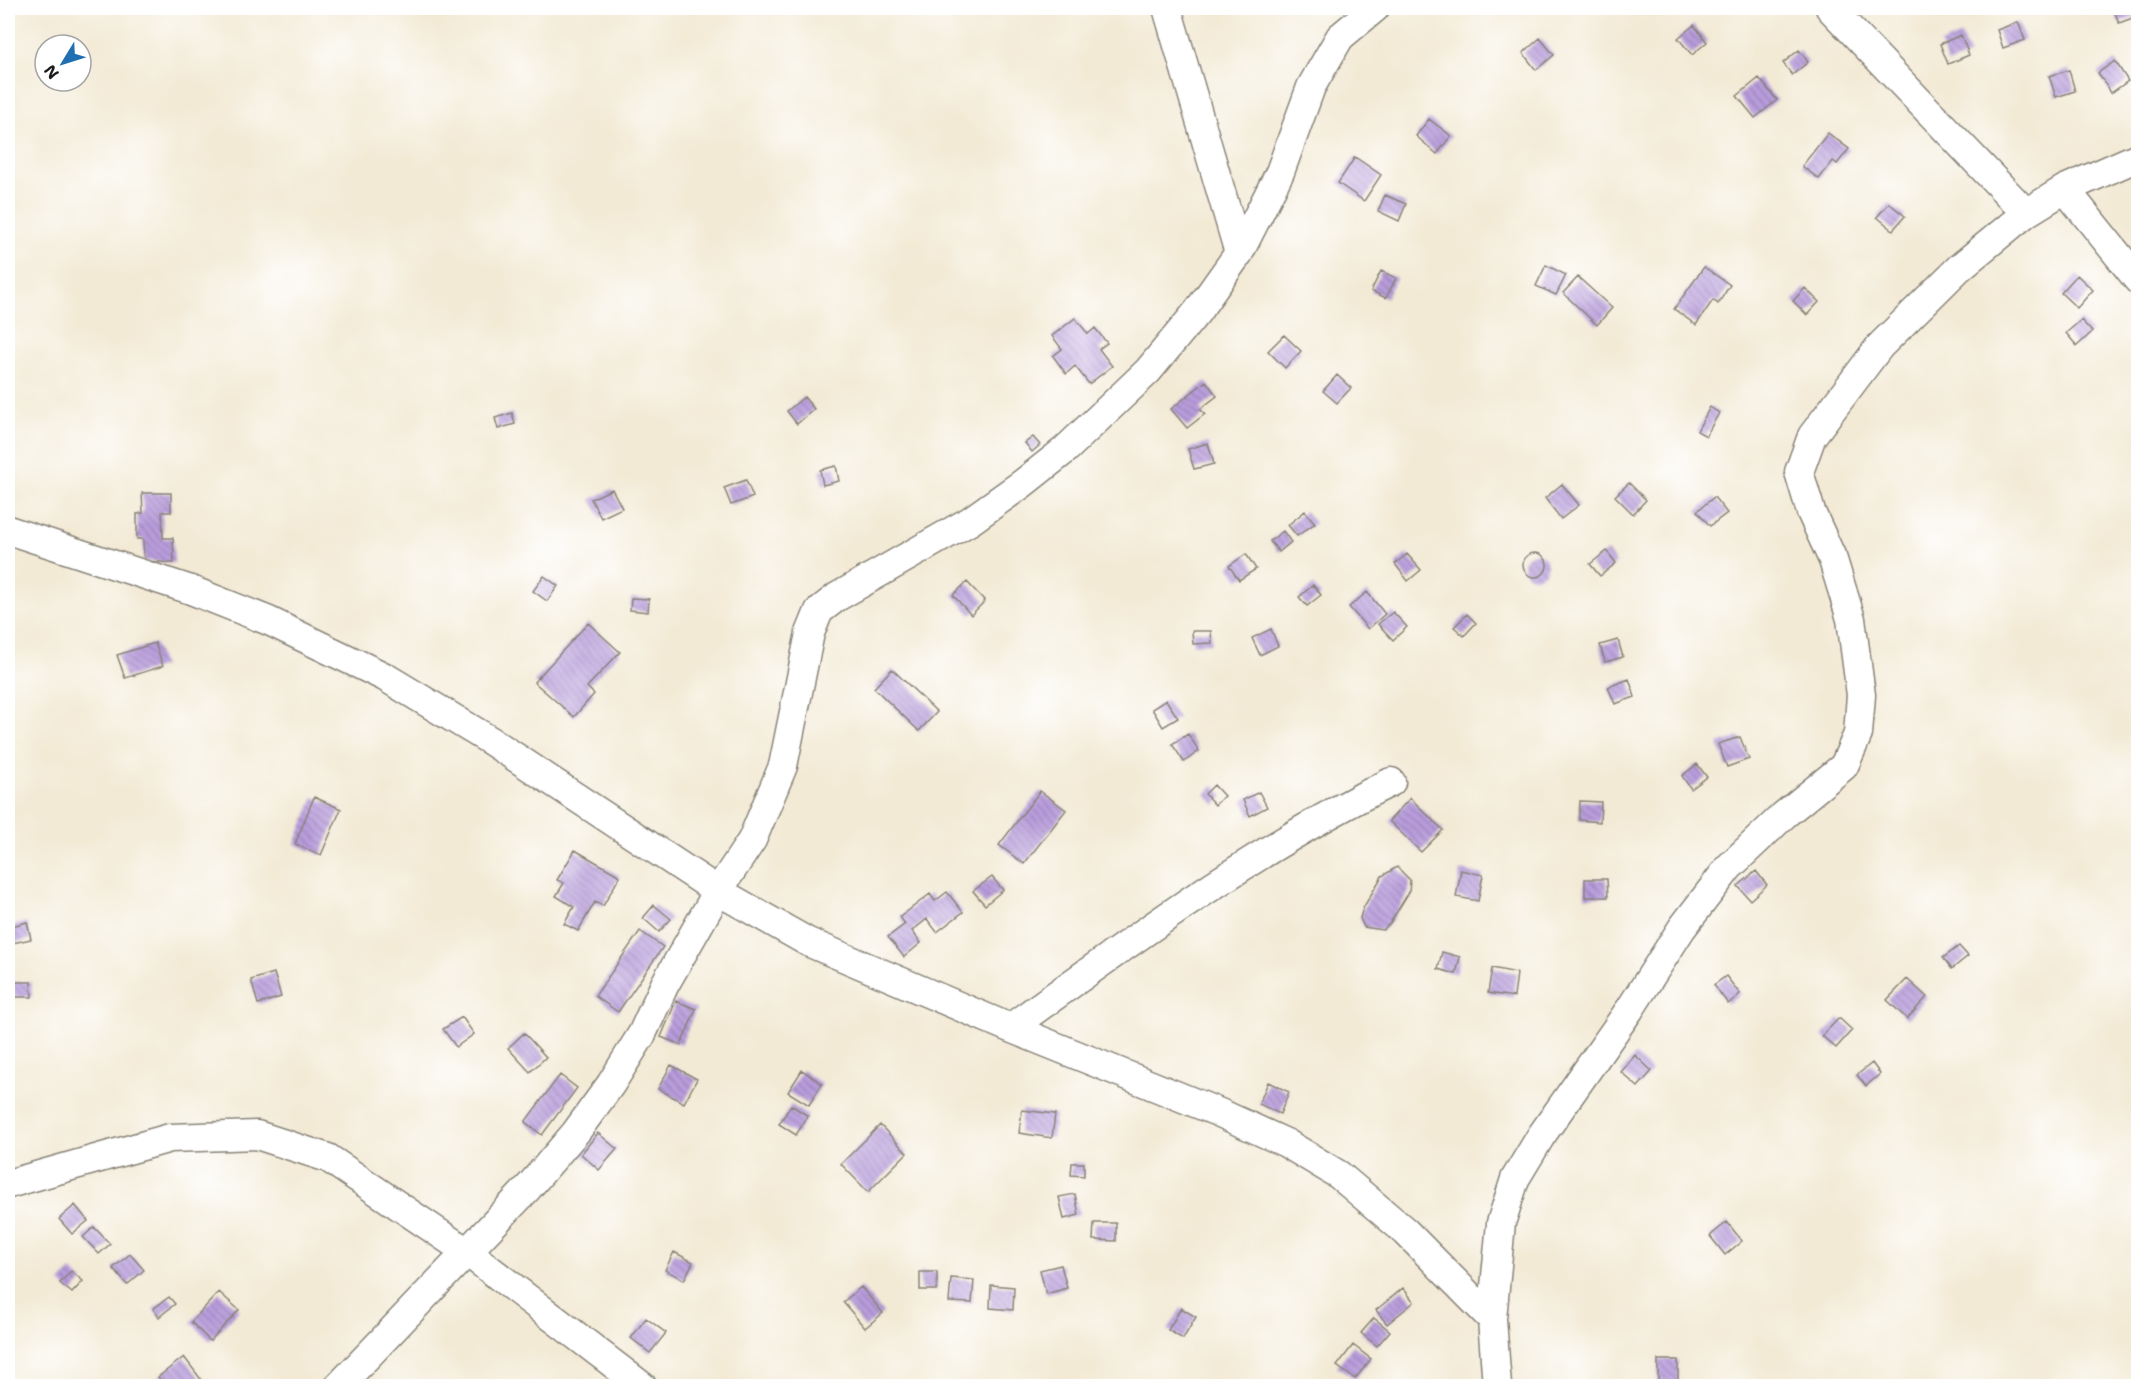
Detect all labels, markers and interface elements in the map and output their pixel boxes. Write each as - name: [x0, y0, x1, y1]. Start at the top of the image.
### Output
- north arrow: [33, 33, 93, 93]
- text: N: [39, 60, 64, 83]

